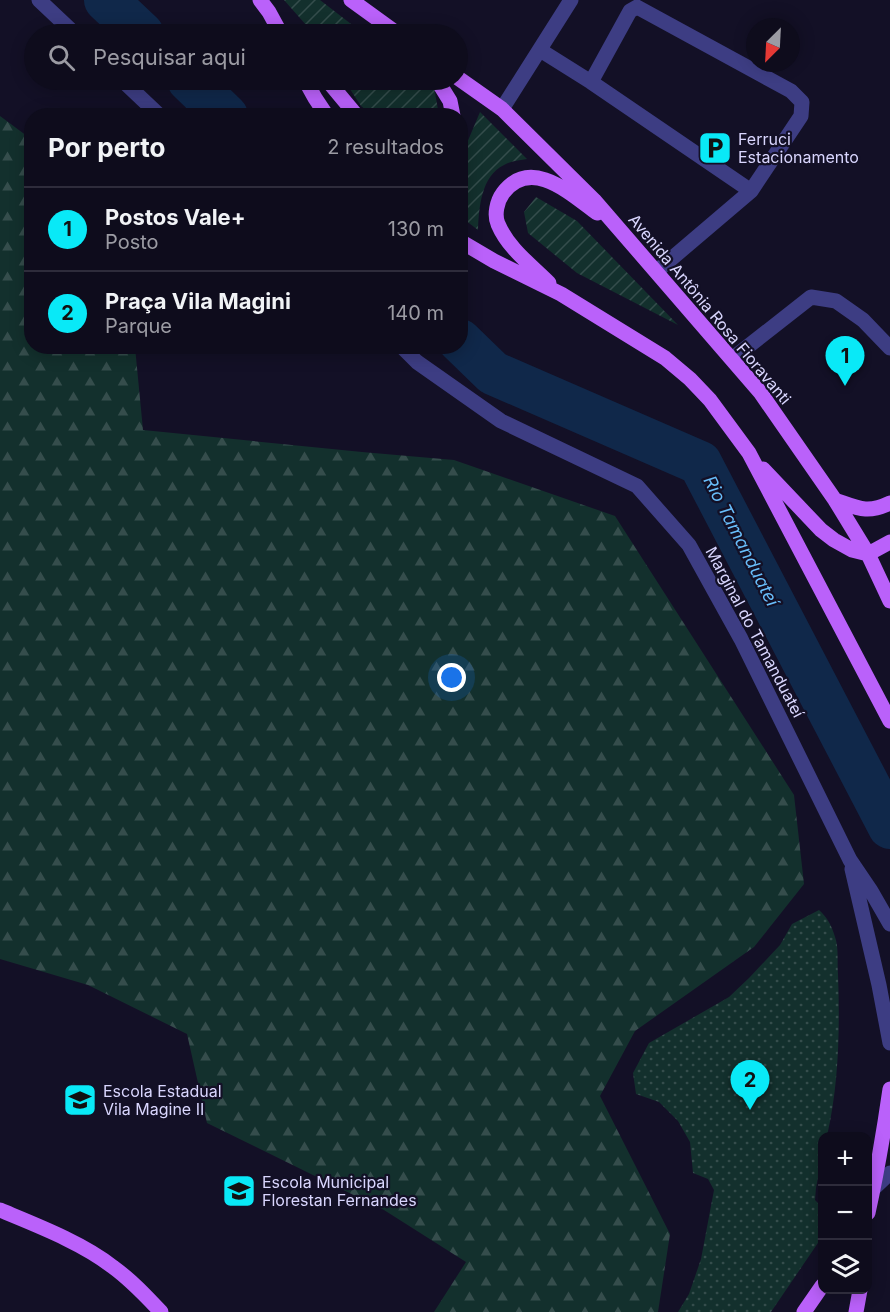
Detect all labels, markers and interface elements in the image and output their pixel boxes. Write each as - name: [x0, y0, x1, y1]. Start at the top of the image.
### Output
- north arrow: [746, 18, 800, 72]
- search box: [24, 24, 468, 90]
- icon: search: [45, 41, 78, 74]
- text: Pesquisar aqui: [93, 44, 246, 70]
- place label: Ferruci Estacionamento: [738, 129, 859, 167]
- parking icon: Ferruci Estacionamento: [697, 130, 733, 166]
- text: Por perto: [48, 132, 166, 163]
- text: 2 resultados: [327, 135, 444, 159]
- text: Postos Vale+: [105, 204, 246, 230]
- street label: Avenida Antônia Rosa Fioravanti: [624, 210, 796, 408]
- text: 1: [63, 217, 72, 241]
- text: 130 m: [388, 217, 444, 241]
- text: Posto: [105, 230, 159, 254]
- text: Praça Vila Magini: [105, 288, 291, 314]
- text: 2: [61, 301, 74, 325]
- text: 140 m: [387, 301, 444, 325]
- text: Parque: [105, 314, 172, 338]
- pin: 1: [826, 336, 864, 386]
- water label: Rio Tamanduateí: [699, 472, 784, 611]
- street label: Marginal do Tamanduateí: [701, 543, 809, 721]
- your location: [437, 663, 466, 692]
- pin: 2: [730, 1060, 770, 1110]
- place label: Escola Estadual Vila Magine II: [103, 1081, 222, 1119]
- school or university icon: Escola Estadual Vila Magine II: [62, 1082, 98, 1118]
- map controls: [818, 1132, 872, 1294]
- button: +: [818, 1132, 872, 1186]
- place label: Escola Municipal Florestan Fernandes: [262, 1172, 417, 1210]
- school or university icon: Escola Municipal Florestan Fernandes: [221, 1173, 257, 1209]
- button: −: [818, 1186, 872, 1240]
- button: layers: [818, 1240, 872, 1294]

